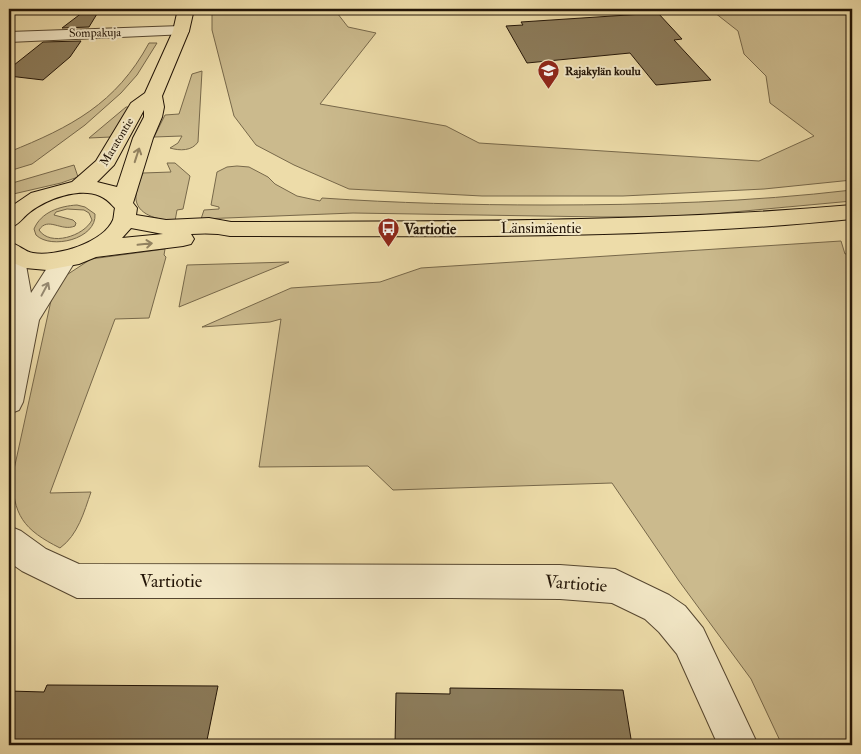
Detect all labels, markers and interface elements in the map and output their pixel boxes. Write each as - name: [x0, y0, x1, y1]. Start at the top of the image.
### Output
- street label: Sompakuja: [69, 25, 122, 41]
- school or university icon: Rajakylän koulu: [537, 59, 561, 90]
- place label: Rajakylän koulu: [565, 64, 641, 79]
- street label: Maratontie: [97, 115, 137, 169]
- one-way arrow: [133, 147, 143, 163]
- bus stop icon: Vartiotie: [376, 217, 400, 248]
- street label: Länsimäentie: [501, 219, 581, 238]
- place label: Vartiotie: [403, 220, 457, 239]
- one-way arrow: [136, 239, 152, 249]
- one-way arrow: [41, 282, 51, 297]
- street label: Vartiotie: [140, 570, 203, 593]
- street label: Vartiotie: [544, 570, 608, 598]

